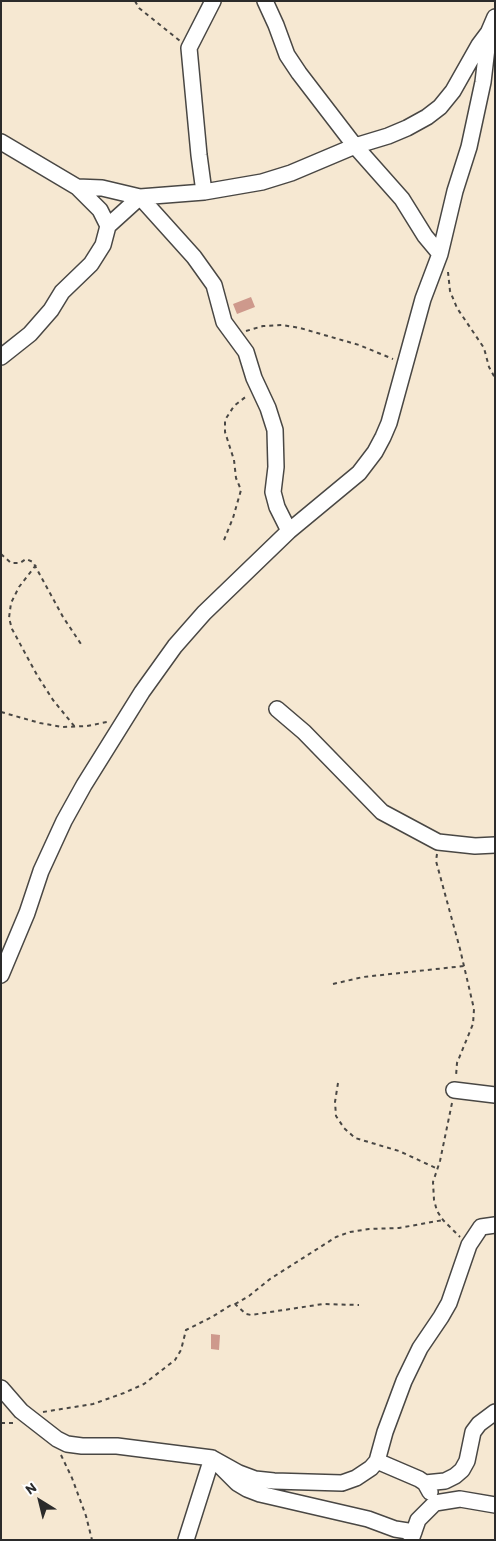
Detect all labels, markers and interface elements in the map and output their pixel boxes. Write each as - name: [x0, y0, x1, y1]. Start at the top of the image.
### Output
- north arrow: [15, 1476, 65, 1526]
- text: N: [22, 1479, 40, 1498]

